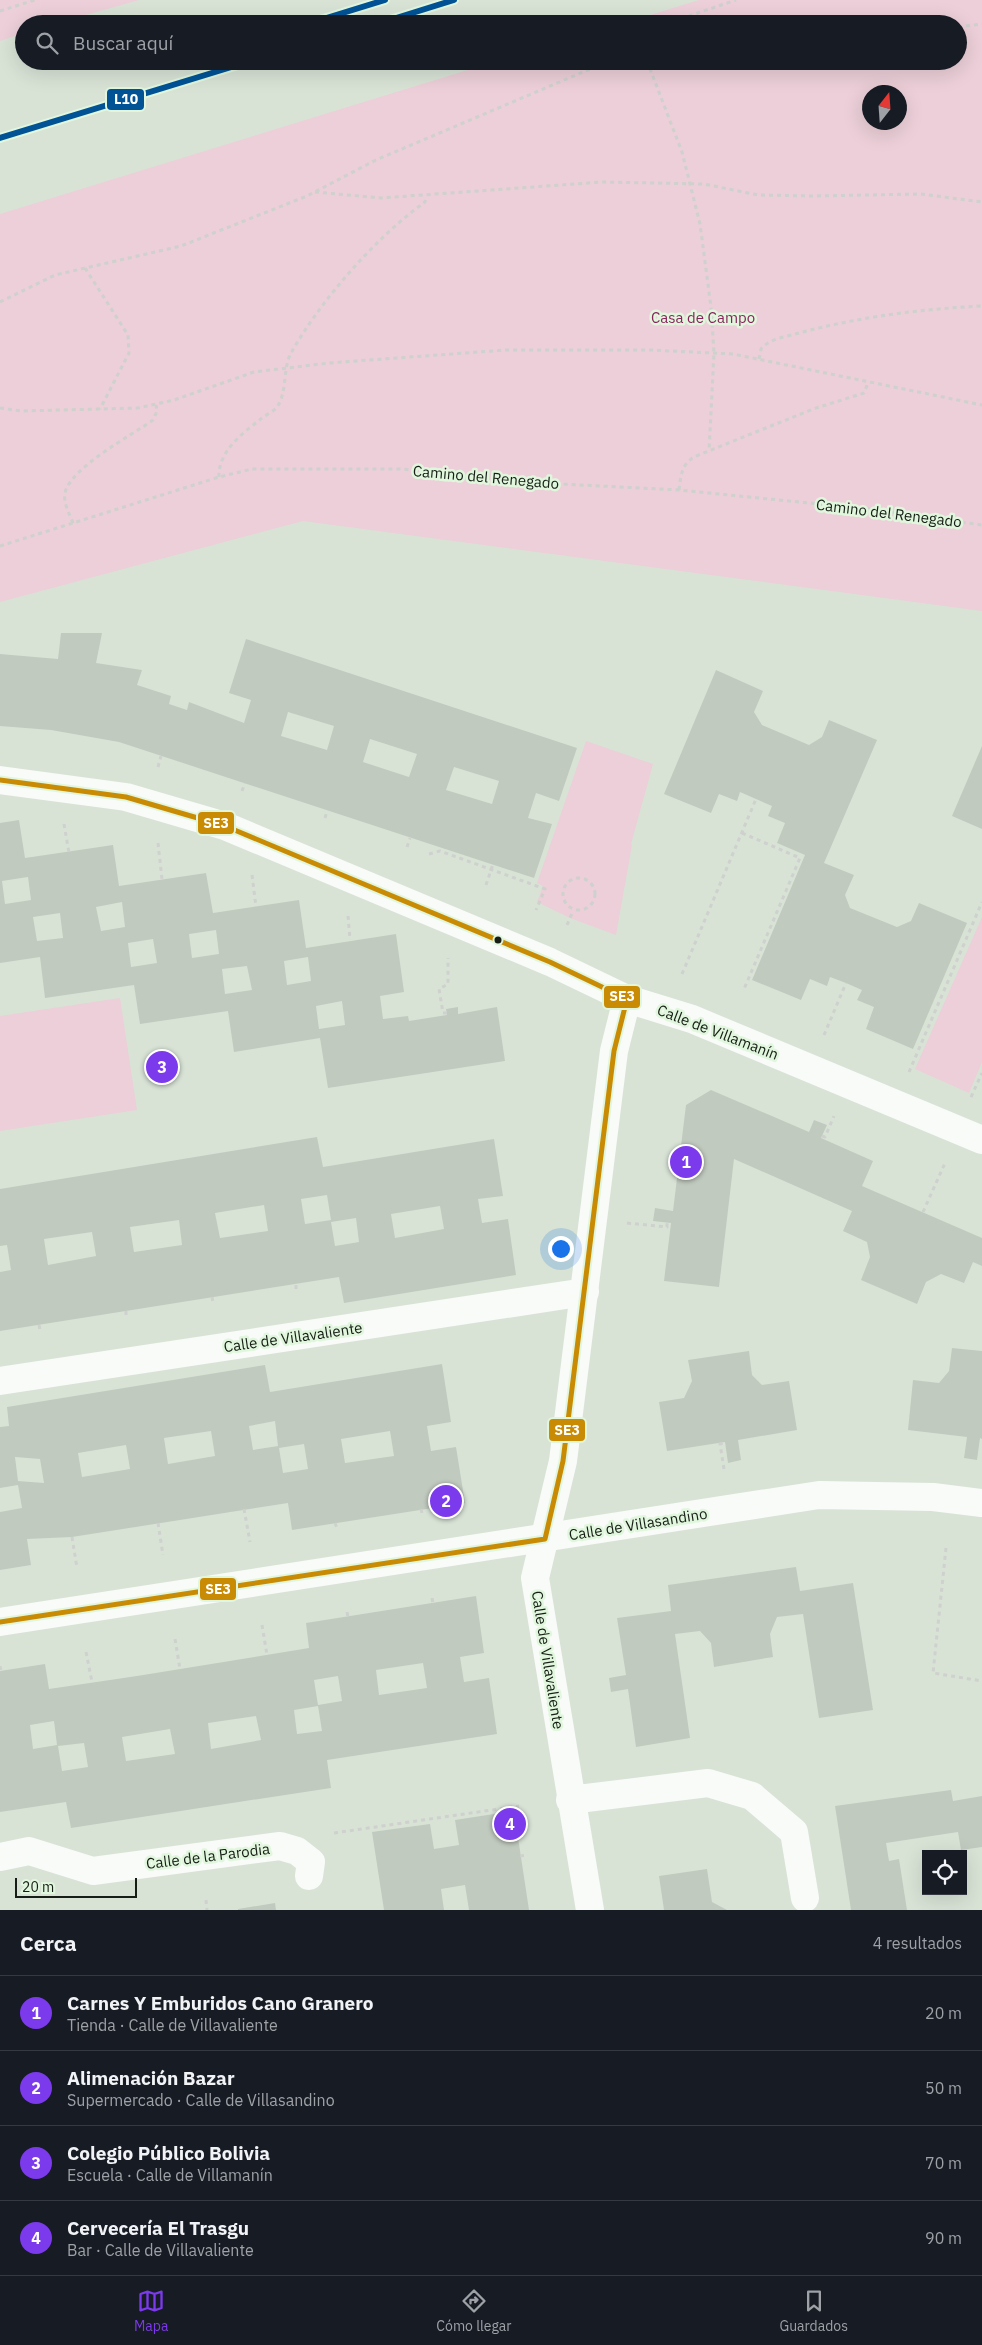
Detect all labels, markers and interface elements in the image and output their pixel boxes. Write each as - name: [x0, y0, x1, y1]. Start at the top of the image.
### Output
- search box: [15, 15, 967, 70]
- icon: search: [33, 29, 61, 57]
- text: Buscar aquí: [73, 31, 173, 55]
- north arrow: [862, 85, 907, 130]
- line badge: L10: [106, 88, 145, 111]
- text: L10: [114, 90, 138, 108]
- park label: Casa de Campo: [651, 308, 755, 327]
- street label: Camino del Renegado: [412, 461, 560, 493]
- street label: Camino del Renegado: [815, 495, 963, 531]
- line badge: SE3: [197, 811, 235, 835]
- text: SE3: [203, 814, 229, 832]
- unlabelled marker: [493, 935, 503, 945]
- line badge: SE3: [603, 985, 641, 1009]
- text: SE3: [609, 987, 635, 1005]
- street label: Calle de Villamanín: [655, 1000, 781, 1064]
- pin: 3: [146, 1048, 178, 1086]
- pin: 1: [670, 1143, 702, 1181]
- your location: [548, 1236, 574, 1262]
- street label: Calle de Villavaliente: [222, 1318, 364, 1356]
- line badge: SE3: [548, 1418, 586, 1442]
- text: SE3: [554, 1421, 580, 1439]
- pin: 2: [430, 1482, 462, 1520]
- street label: Calle de Villasandino: [567, 1504, 709, 1544]
- line badge: SE3: [199, 1577, 237, 1601]
- text: SE3: [205, 1580, 231, 1598]
- street label: Calle de Villavaliente: [528, 1589, 568, 1731]
- pin: 4: [494, 1805, 526, 1843]
- street label: Calle de la Parodia: [145, 1839, 271, 1873]
- map controls: [922, 1850, 967, 1895]
- button: locate: [922, 1850, 967, 1895]
- scale bar: [15, 1875, 138, 1898]
- text: 20 m: [22, 1878, 54, 1896]
- text: Cerca: [20, 1929, 77, 1957]
- text: 4 resultados: [873, 1933, 962, 1953]
- text: Carnes Y Emburidos Cano Granero: [67, 1991, 373, 2015]
- text: 1: [31, 2003, 41, 2023]
- text: 20 m: [925, 2003, 962, 2023]
- text: Tienda · Calle de Villavaliente: [67, 2015, 278, 2035]
- text: Alimenación Bazar: [67, 2066, 235, 2090]
- text: 2: [31, 2078, 41, 2098]
- text: 50 m: [925, 2078, 962, 2098]
- text: Supermercado · Calle de Villasandino: [67, 2090, 335, 2110]
- text: Colegio Público Bolivia: [67, 2141, 270, 2165]
- text: 3: [31, 2153, 41, 2173]
- text: 70 m: [925, 2153, 962, 2173]
- text: Escuela · Calle de Villamanín: [67, 2165, 273, 2185]
- text: Cervecería El Trasgu: [67, 2216, 249, 2240]
- text: 4: [31, 2228, 41, 2248]
- text: 90 m: [925, 2228, 962, 2248]
- text: Bar · Calle de Villavaliente: [67, 2240, 254, 2260]
- tab: Mapa: [134, 2287, 168, 2335]
- tab: Cómo llegar: [436, 2287, 511, 2335]
- tab: Guardados: [779, 2287, 848, 2335]

